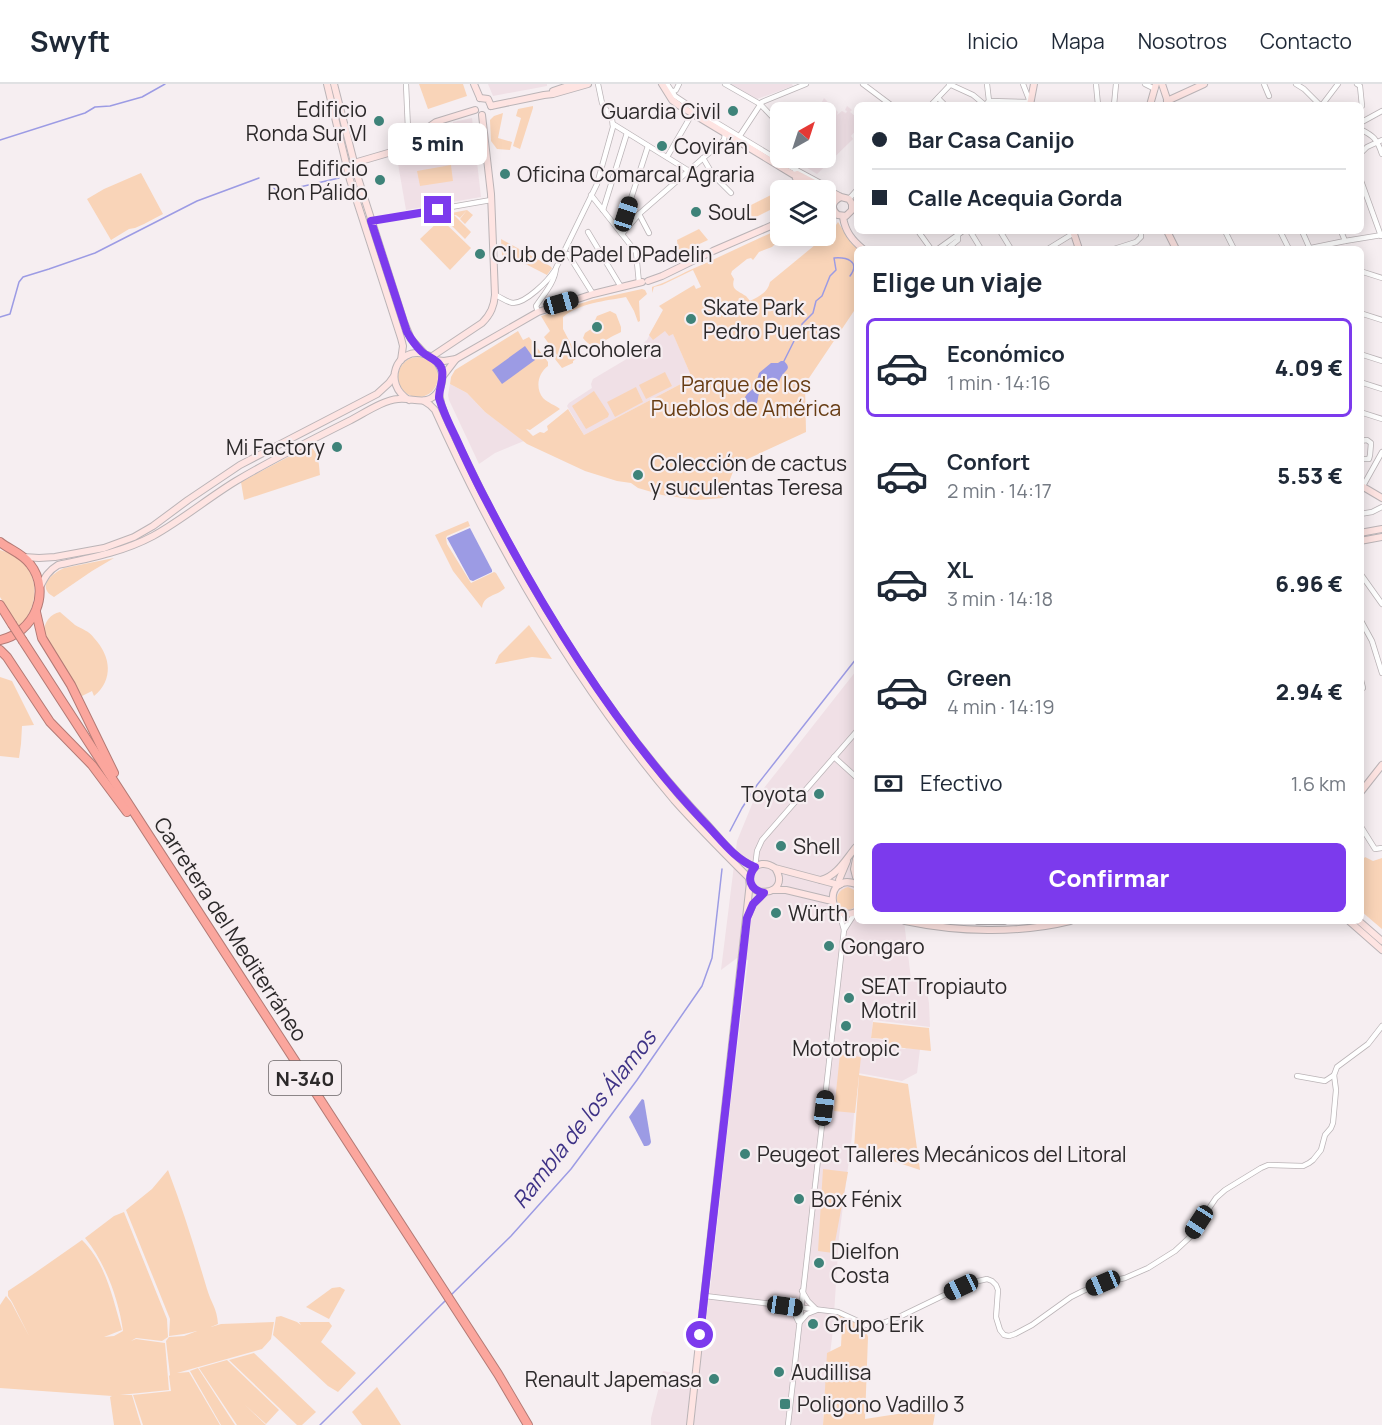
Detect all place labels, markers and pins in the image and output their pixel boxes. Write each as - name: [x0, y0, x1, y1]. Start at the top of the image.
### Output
- place label: Edificio Ronda Sur VI: [246, 95, 367, 147]
- place label: Guardia Civil: [601, 97, 721, 125]
- marker: Guardia Civil: [726, 104, 740, 118]
- marker: Edificio Ronda Sur VI: [372, 114, 386, 128]
- place label: Covirán: [674, 132, 748, 160]
- marker: Covirán: [655, 139, 669, 153]
- place label: Edificio Ron Pálido: [267, 154, 368, 206]
- place label: Oficina Comarcal Agraria: [517, 160, 755, 188]
- marker: Oficina Comarcal Agraria: [498, 167, 512, 181]
- marker: Edificio Ron Pálido: [373, 173, 387, 187]
- place label: SouL: [708, 198, 757, 226]
- marker: SouL: [689, 205, 703, 219]
- place label: Club de Padel DPadelin: [492, 240, 713, 268]
- marker: Club de Padel DPadelin: [473, 247, 487, 261]
- place label: Skate Park Pedro Puertas: [703, 293, 840, 345]
- marker: Skate Park Pedro Puertas: [684, 312, 698, 326]
- marker: La Alcoholera: [590, 320, 604, 334]
- place label: La Alcoholera: [532, 335, 662, 363]
- place label: Mi Factory: [226, 433, 325, 461]
- marker: Mi Factory: [330, 440, 344, 454]
- place label: Colección de cactus y suculentas Teresa: [650, 449, 847, 501]
- marker: Colección de cactus y suculentas Teresa: [631, 468, 645, 482]
- place label: Toyota: [741, 780, 807, 808]
- marker: Toyota: [812, 787, 826, 801]
- place label: Shell: [793, 832, 841, 860]
- marker: Shell: [774, 839, 788, 853]
- place label: Würth: [788, 899, 848, 927]
- marker: Würth: [769, 906, 783, 920]
- place label: Gongaro: [841, 932, 925, 960]
- marker: Gongaro: [822, 939, 836, 953]
- place label: SEAT Tropiauto Motril: [861, 972, 1007, 1024]
- marker: SEAT Tropiauto Motril: [842, 991, 856, 1005]
- marker: Mototropic: [839, 1019, 853, 1033]
- place label: Mototropic: [792, 1034, 900, 1062]
- place label: Peugeot Talleres Mecánicos del Litoral: [757, 1140, 1127, 1168]
- marker: Peugeot Talleres Mecánicos del Litoral: [738, 1147, 752, 1161]
- place label: Box Fénix: [811, 1185, 902, 1213]
- marker: Box Fénix: [792, 1192, 806, 1206]
- place label: Dielfon Costa: [831, 1237, 899, 1289]
- marker: Dielfon Costa: [812, 1256, 826, 1270]
- place label: Grupo Erik: [825, 1310, 924, 1338]
- marker: Grupo Erik: [806, 1317, 820, 1331]
- place label: Audillisa: [791, 1358, 872, 1386]
- place label: Renault Japemasa: [525, 1365, 702, 1393]
- marker: Audillisa: [772, 1365, 786, 1379]
- marker: Renault Japemasa: [707, 1372, 721, 1386]
- place label: Poligono Vadillo 3: [797, 1390, 965, 1418]
- marker: Poligono Vadillo 3: [778, 1397, 792, 1411]

